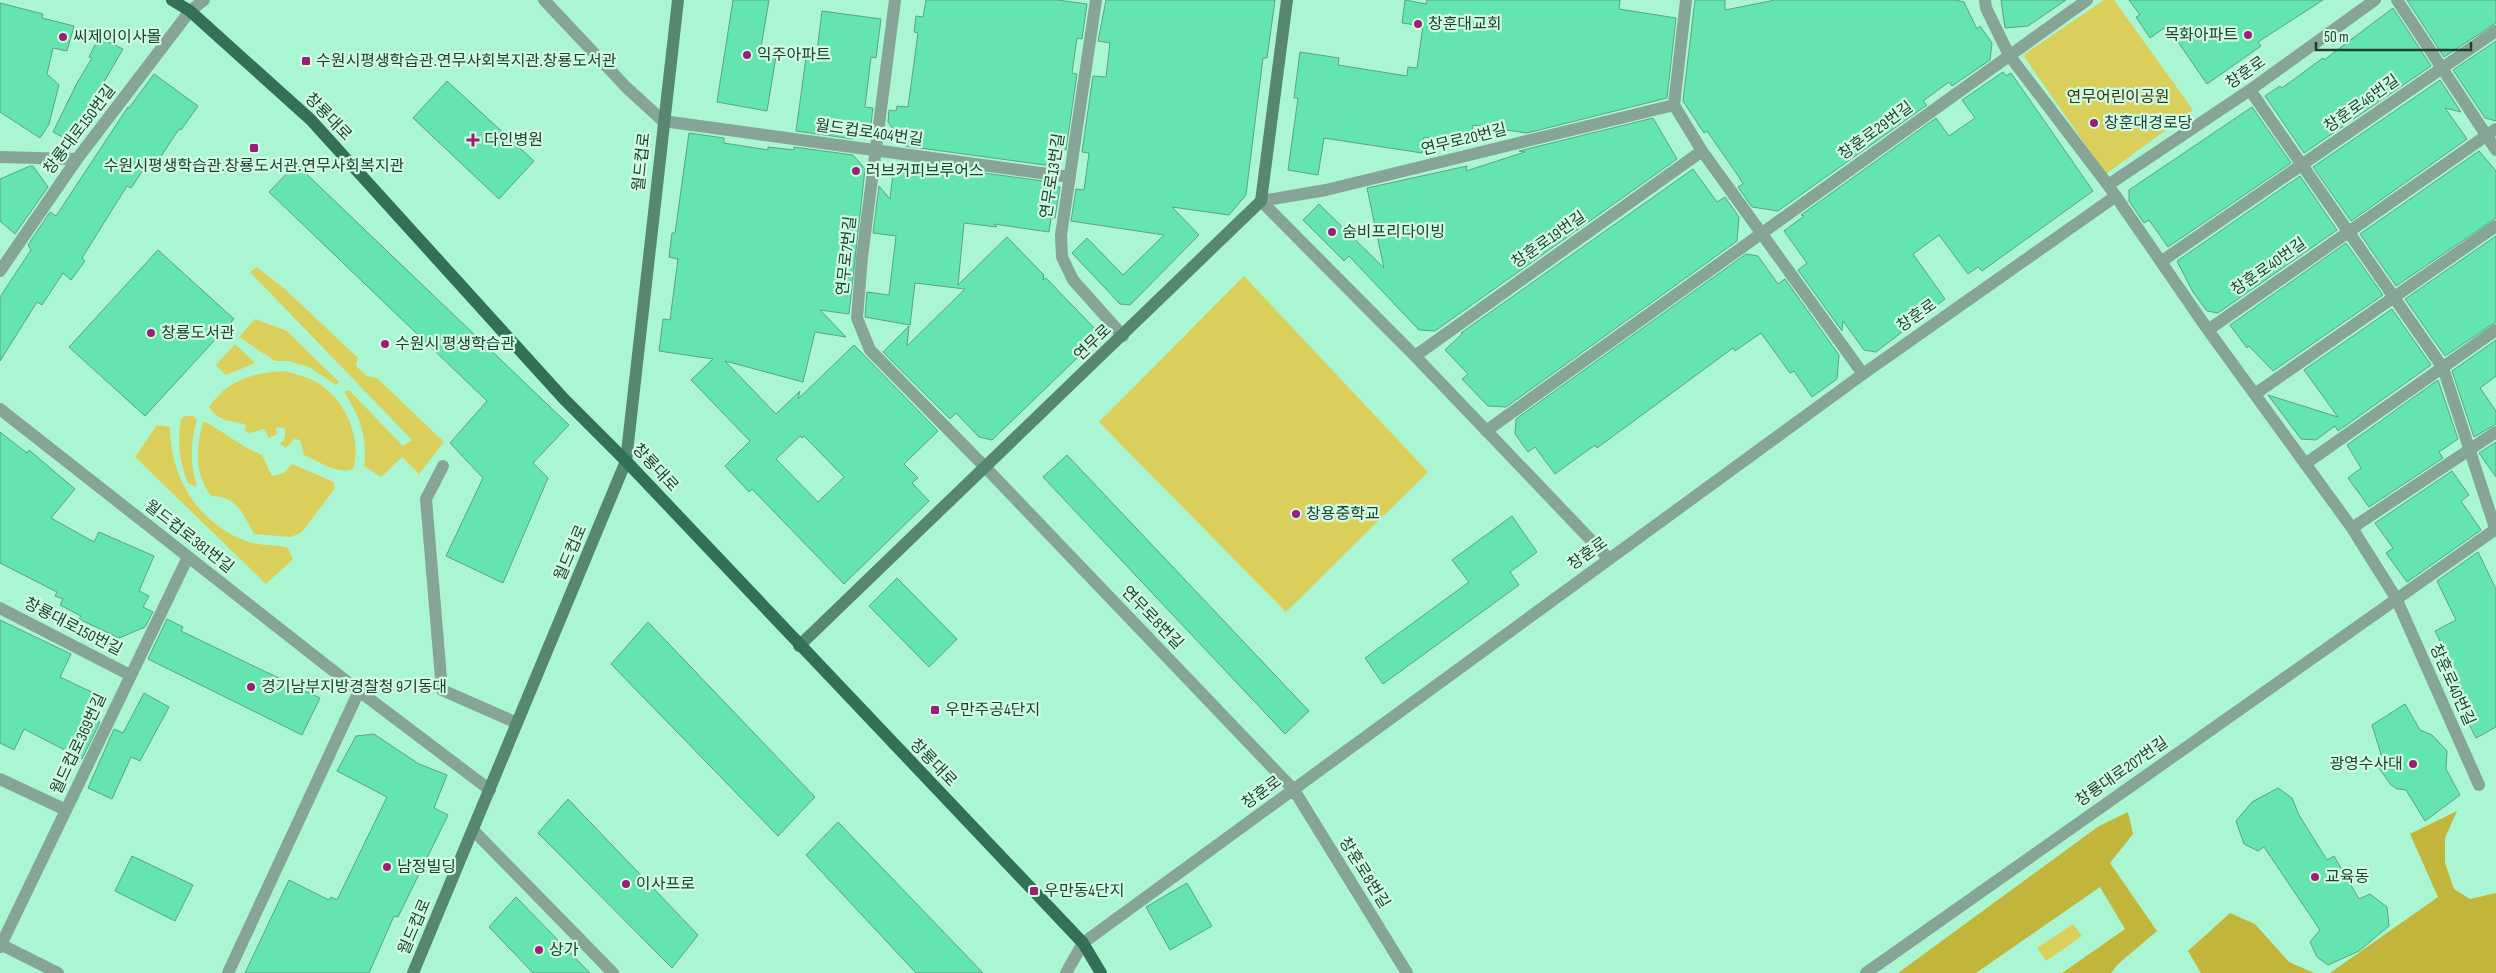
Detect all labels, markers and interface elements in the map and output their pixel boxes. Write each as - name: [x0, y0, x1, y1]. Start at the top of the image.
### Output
- place label: 창훈대교회: [1428, 15, 1502, 34]
- marker: 창훈대교회: [1412, 18, 1424, 30]
- scale bar: [2316, 20, 2471, 52]
- place label: 목화아파트: [2164, 26, 2238, 45]
- place label: 씨제이이사몰: [73, 28, 161, 47]
- text: 50 m: [2324, 28, 2349, 47]
- marker: 목화아파트: [2242, 29, 2254, 41]
- marker: 씨제이이사몰: [57, 31, 69, 43]
- place label: 익주아파트: [757, 46, 831, 65]
- marker: 익주아파트: [741, 49, 753, 61]
- place label: 수원시평생학습관.연무사회복지관.창룡도서관: [316, 52, 617, 71]
- street label: 창훈로: [2222, 52, 2270, 93]
- marker: 수원시평생학습관.연무사회복지관.창룡도서관: [300, 55, 312, 67]
- street label: 창훈로46번길: [2321, 71, 2403, 137]
- street label: 창룡대로150번길: [40, 81, 120, 179]
- park label: 연무어린이공원: [2066, 88, 2170, 107]
- street label: 창룡대로: [301, 89, 355, 145]
- street label: 창훈로29번길: [1835, 98, 1917, 164]
- place label: 창훈대경로당: [2104, 114, 2193, 133]
- street label: 월드컵로404번길: [814, 116, 924, 150]
- marker: 창훈대경로당: [2088, 117, 2100, 129]
- street label: 연무로20번길: [1419, 120, 1509, 160]
- place label: 다인병원: [484, 131, 543, 150]
- street label: 월드컵로: [629, 131, 655, 192]
- street label: 연무로13번길: [1037, 132, 1069, 220]
- marker: 다인병원: [466, 133, 480, 147]
- marker: 수원시평생학습관.창룡도서관.연무사회복지관: [248, 142, 260, 154]
- place label: 수원시평생학습관.창룡도서관.연무사회복지관: [104, 157, 405, 176]
- place label: 러브커피브루어스: [866, 162, 984, 181]
- marker: 러브커피브루어스: [850, 165, 862, 177]
- street label: 창훈로19번길: [1508, 207, 1590, 273]
- street label: 연무로7번길: [833, 215, 861, 297]
- place label: 숨비프리다이빙: [1342, 223, 1445, 242]
- marker: 숨비프리다이빙: [1326, 226, 1338, 238]
- street label: 창훈로40번길: [2228, 234, 2310, 300]
- street label: 창훈로: [1893, 295, 1941, 336]
- street label: 연무로: [1071, 321, 1116, 365]
- place label: 창룡도서관: [161, 324, 235, 343]
- marker: 창룡도서관: [145, 327, 157, 339]
- place label: 수원시 평생학습관: [395, 335, 516, 354]
- marker: 수원시 평생학습관: [379, 338, 391, 350]
- street label: 창룡대로: [628, 440, 682, 496]
- street label: 월드컵로381번길: [141, 496, 237, 578]
- place label: 창용중학교: [1306, 505, 1380, 524]
- marker: 창용중학교: [1290, 508, 1302, 520]
- street label: 월드컵로: [551, 522, 591, 584]
- street label: 창훈로: [1565, 533, 1612, 575]
- street label: 연무로8번길: [1117, 582, 1187, 654]
- street label: 창룡대로150번길: [21, 594, 125, 660]
- street label: 창훈로40번길: [2426, 641, 2478, 729]
- place label: 경기남부지방경찰청 9기동대: [261, 678, 447, 697]
- marker: 경기남부지방경찰청 9기동대: [245, 681, 257, 693]
- street label: 월드컵로369번길: [47, 691, 111, 797]
- place label: 우만주공4단지: [945, 701, 1040, 720]
- marker: 우만주공4단지: [929, 704, 941, 716]
- street label: 창룡대로207번길: [2072, 733, 2172, 811]
- street label: 창룡대로: [906, 735, 960, 791]
- place label: 광영수사대: [2329, 755, 2403, 774]
- marker: 광영수사대: [2407, 758, 2419, 770]
- street label: 창훈로: [1239, 772, 1286, 814]
- street label: 창훈로8번길: [1335, 834, 1393, 912]
- place label: 남정빌딩: [397, 858, 456, 877]
- marker: 남정빌딩: [381, 861, 393, 873]
- place label: 교육동: [2325, 868, 2369, 887]
- marker: 교육동: [2309, 871, 2321, 883]
- place label: 이사프로: [636, 875, 695, 894]
- marker: 이사프로: [620, 878, 632, 890]
- place label: 우만동4단지: [1044, 882, 1124, 901]
- marker: 우만동4단지: [1028, 885, 1040, 897]
- street label: 월드컵로: [395, 896, 435, 958]
- place label: 상가: [549, 941, 579, 960]
- marker: 상가: [533, 944, 545, 956]

